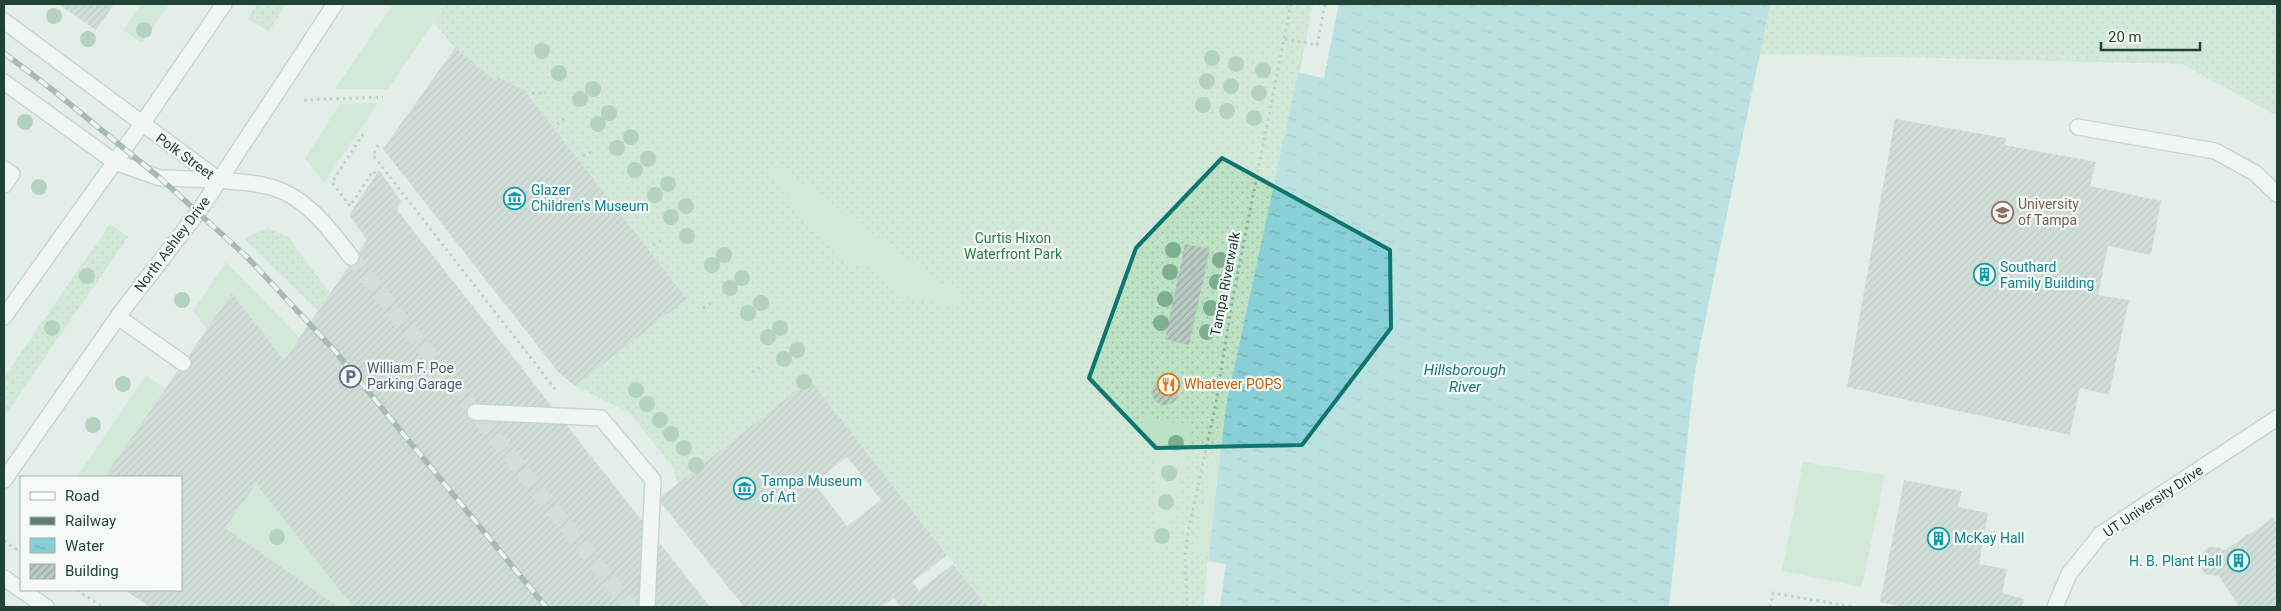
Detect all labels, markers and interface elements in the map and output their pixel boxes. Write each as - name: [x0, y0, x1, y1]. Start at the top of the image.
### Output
- scale bar: [2101, 20, 2200, 52]
- text: 20 m: [2108, 28, 2142, 46]
- street label: Polk Street: [153, 130, 217, 183]
- place label: Glazer Children's Museum: [531, 182, 649, 214]
- museum icon: Glazer Children's Museum: [503, 186, 527, 210]
- street label: North Ashley Drive: [131, 193, 213, 295]
- place label: University of Tampa: [2018, 196, 2079, 228]
- school or university icon: University of Tampa: [1990, 200, 2014, 224]
- park label: Curtis Hixon Waterfront Park: [964, 230, 1063, 262]
- street label: Tampa Riverwalk: [1207, 230, 1243, 338]
- place label: Southard Family Building: [2000, 259, 2094, 291]
- building icon: Southard Family Building: [1972, 263, 1996, 287]
- place label: William F. Poe Parking Garage: [367, 360, 462, 392]
- water label: Hillsborough River: [1424, 361, 1506, 396]
- parking icon: William F. Poe Parking Garage: [339, 364, 363, 388]
- restaurant icon: Whatever POPS: [1156, 372, 1180, 396]
- place label: Whatever POPS: [1184, 376, 1282, 392]
- street label: UT University Drive: [2100, 462, 2206, 540]
- place label: Tampa Museum of Art: [761, 473, 862, 505]
- legend: [20, 476, 182, 591]
- museum icon: Tampa Museum of Art: [733, 477, 757, 501]
- text: Road: [65, 487, 99, 505]
- text: Railway: [65, 512, 116, 530]
- building icon: McKay Hall: [1926, 526, 1950, 550]
- place label: McKay Hall: [1954, 530, 2024, 546]
- text: Water: [65, 537, 104, 555]
- building icon: H. B. Plant Hall: [2226, 549, 2250, 573]
- place label: H. B. Plant Hall: [2129, 553, 2222, 569]
- text: Building: [65, 562, 119, 580]

